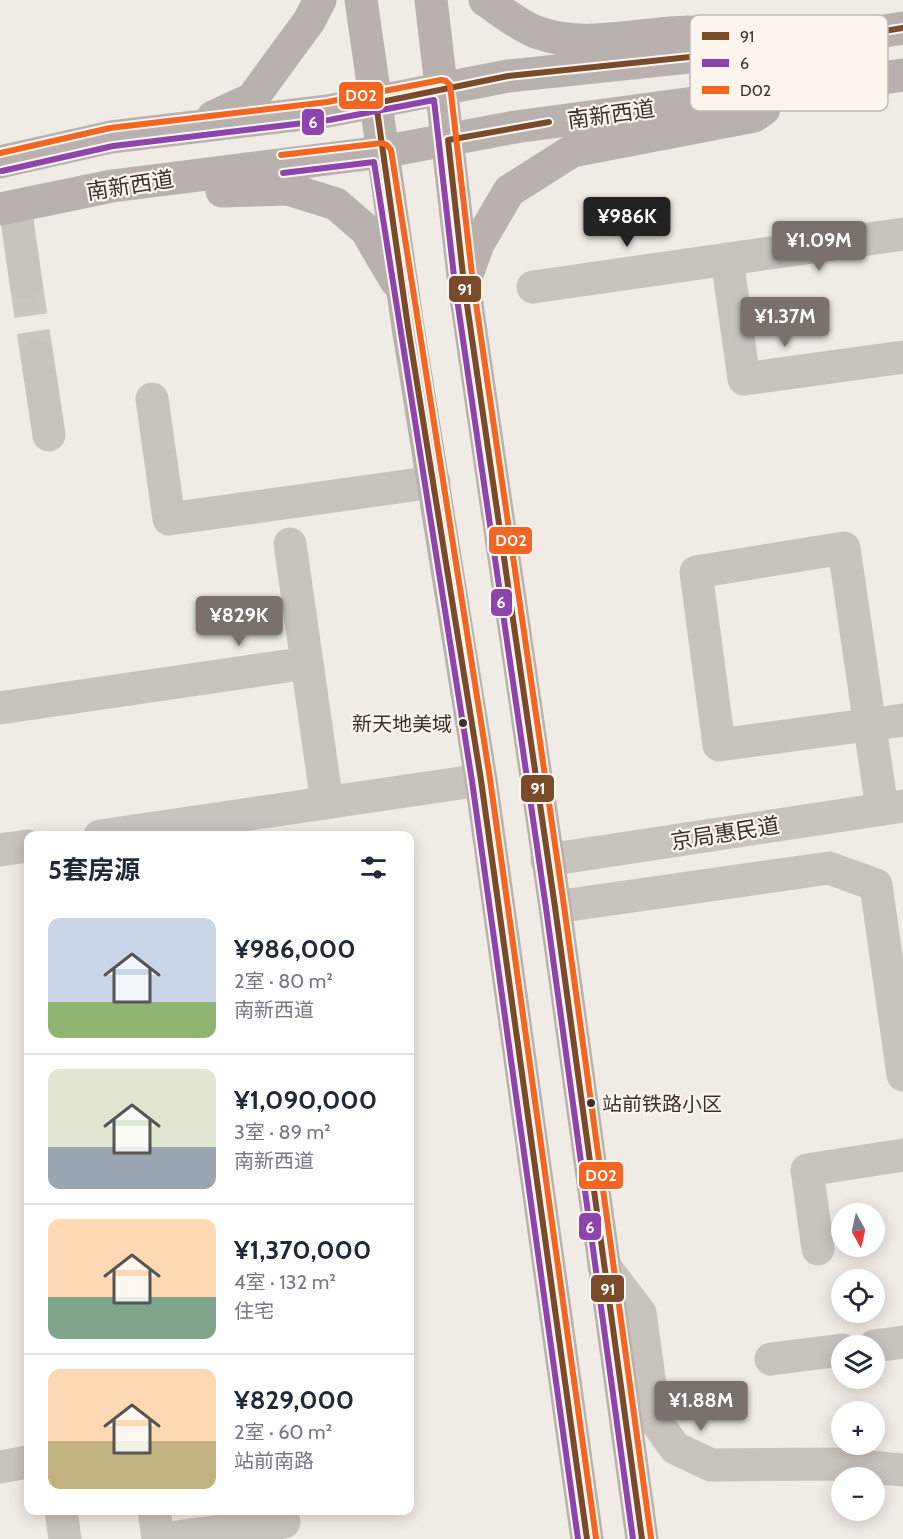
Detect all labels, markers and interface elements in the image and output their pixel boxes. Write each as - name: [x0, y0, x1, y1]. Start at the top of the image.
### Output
- legend: [690, 15, 888, 111]
- text: 91: [740, 27, 754, 46]
- text: 6: [740, 54, 749, 73]
- line badge: D02: [338, 81, 384, 110]
- text: D02: [740, 81, 771, 100]
- text: D02: [345, 86, 377, 105]
- street label: 南新西道: [566, 95, 657, 134]
- line badge: 6: [301, 108, 325, 136]
- text: 6: [309, 113, 318, 132]
- street label: 南新西道: [85, 165, 176, 206]
- pin: ¥986K: [585, 197, 669, 248]
- text: ¥986K: [597, 204, 657, 228]
- pin: ¥1.09M: [770, 221, 868, 272]
- text: ¥1.09M: [786, 228, 852, 252]
- line badge: 91: [448, 275, 482, 303]
- text: 91: [458, 280, 472, 299]
- pin: ¥1.37M: [736, 297, 834, 348]
- text: ¥1.37M: [754, 304, 816, 328]
- line badge: D02: [488, 526, 533, 555]
- text: D02: [495, 531, 527, 550]
- line badge: 6: [490, 588, 513, 617]
- text: 6: [497, 593, 506, 612]
- pin: ¥829K: [197, 596, 281, 647]
- text: ¥829K: [210, 603, 268, 627]
- place label: 新天地美域: [352, 712, 452, 736]
- marker: 新天地美域: [457, 717, 469, 729]
- line badge: 91: [520, 774, 555, 803]
- text: 91: [531, 779, 545, 798]
- street label: 京局惠民道: [669, 812, 782, 855]
- icon: filters: [357, 851, 390, 884]
- text: 5套房源: [48, 854, 140, 886]
- text: ¥986,000: [234, 933, 356, 965]
- icon: home: [96, 942, 168, 1014]
- text: 2室 · 80 m²: [234, 969, 333, 993]
- text: 南新西道: [234, 998, 314, 1022]
- text: ¥1,090,000: [234, 1084, 377, 1116]
- place label: 站前铁路小区: [602, 1092, 722, 1116]
- icon: home: [96, 1093, 168, 1165]
- marker: 站前铁路小区: [585, 1097, 597, 1109]
- text: 3室 · 89 m²: [234, 1120, 331, 1144]
- text: 南新西道: [234, 1149, 314, 1173]
- line badge: D02: [578, 1161, 624, 1190]
- text: D02: [585, 1166, 617, 1185]
- north arrow: [831, 1203, 885, 1257]
- map controls: [831, 1203, 885, 1521]
- line badge: 6: [578, 1212, 602, 1241]
- text: 6: [586, 1218, 595, 1237]
- text: ¥1,370,000: [234, 1234, 371, 1266]
- icon: home: [96, 1243, 168, 1315]
- button: locate: [831, 1269, 885, 1323]
- text: 4室 · 132 m²: [234, 1270, 336, 1294]
- line badge: 91: [590, 1274, 625, 1303]
- text: 91: [601, 1280, 615, 1299]
- text: 住宅: [234, 1299, 274, 1323]
- button: layers: [831, 1335, 885, 1389]
- pin: ¥1.88M: [652, 1381, 750, 1432]
- text: ¥829,000: [234, 1384, 354, 1416]
- text: ¥1.88M: [669, 1388, 733, 1412]
- icon: home: [96, 1393, 168, 1465]
- button: +: [831, 1401, 885, 1455]
- text: 2室 · 60 m²: [234, 1420, 332, 1444]
- text: 站前南路: [234, 1449, 314, 1473]
- button: −: [831, 1467, 885, 1521]

